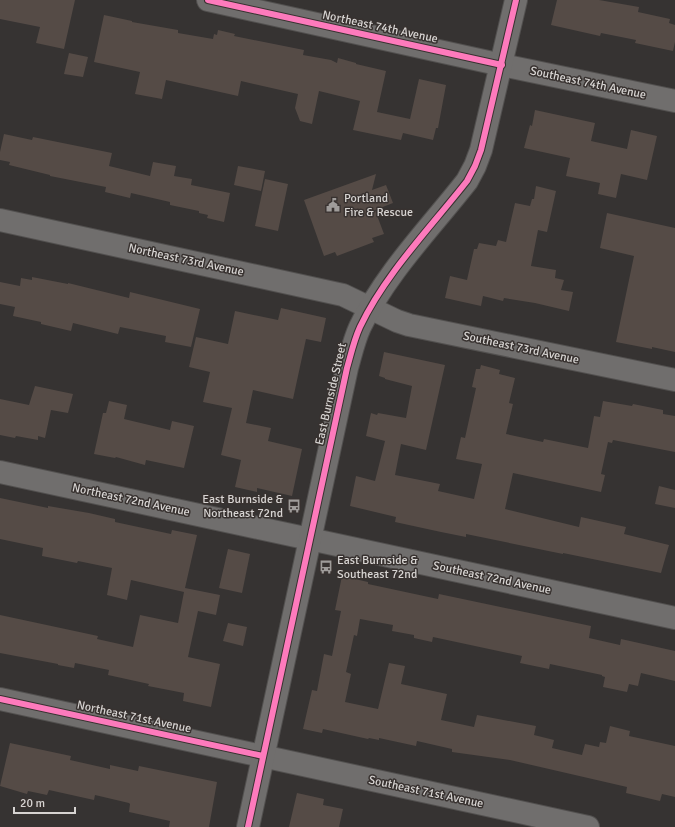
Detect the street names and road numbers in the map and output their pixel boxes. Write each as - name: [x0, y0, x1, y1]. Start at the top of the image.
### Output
- street label: Northeast 74th Avenue: [321, 7, 439, 47]
- street label: Southeast 74th Avenue: [529, 63, 647, 103]
- street label: Northeast 73rd Avenue: [127, 240, 245, 280]
- street label: Southeast 73rd Avenue: [462, 328, 580, 368]
- street label: East Burnside Street: [312, 341, 350, 447]
- street label: Northeast 72nd Avenue: [71, 480, 191, 520]
- street label: Southeast 72nd Avenue: [432, 558, 552, 598]
- street label: Northeast 71st Avenue: [75, 698, 193, 736]
- street label: Southeast 71st Avenue: [367, 773, 485, 811]

